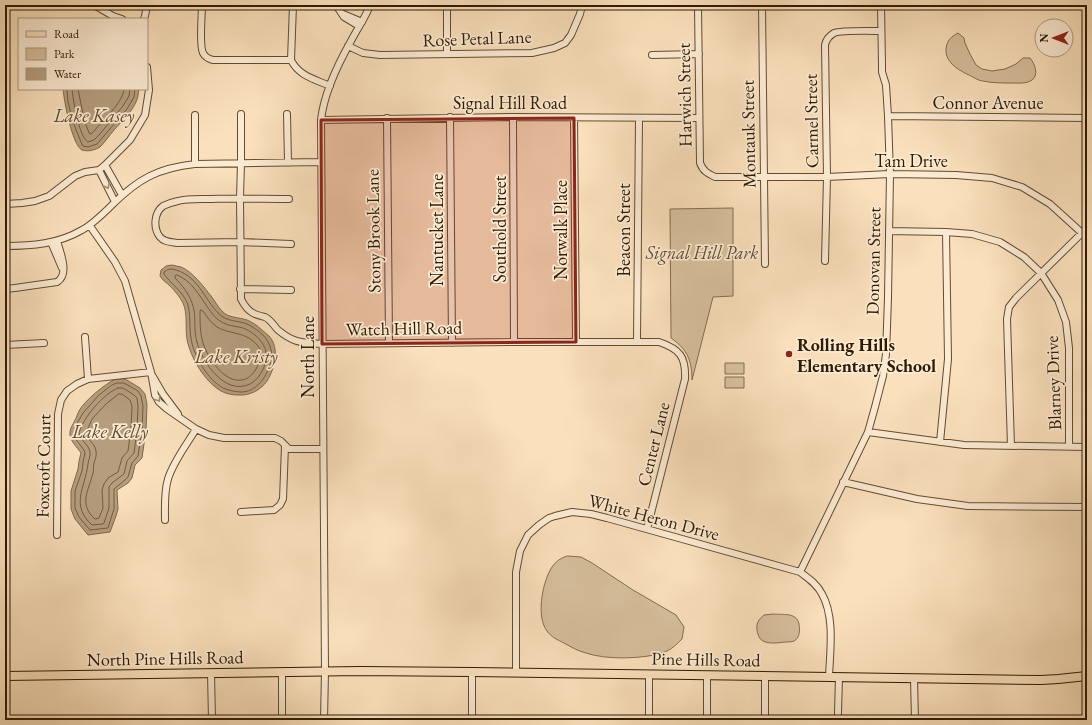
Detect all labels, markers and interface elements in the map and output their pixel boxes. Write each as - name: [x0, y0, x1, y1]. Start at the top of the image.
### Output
- legend: [18, 18, 148, 90]
- north arrow: [1034, 18, 1074, 58]
- street label: Rose Petal Lane: [422, 25, 532, 51]
- text: Road: [54, 26, 80, 42]
- text: N: [1037, 33, 1051, 42]
- street label: Harwich Street: [672, 42, 696, 147]
- text: Park: [54, 46, 75, 62]
- text: Water: [54, 66, 81, 82]
- street label: Carmel Street: [799, 73, 823, 168]
- street label: Montauk Street: [736, 79, 760, 188]
- street label: Signal Hill Road: [453, 91, 568, 114]
- street label: Connor Avenue: [933, 91, 1043, 114]
- water label: Lake Kasey: [53, 103, 135, 128]
- street label: Tam Drive: [874, 149, 948, 172]
- street label: Stony Brook Lane: [360, 169, 386, 293]
- street label: Nantucket Lane: [425, 174, 448, 286]
- street label: Southold Street: [488, 175, 511, 282]
- street label: Norwalk Place: [549, 180, 572, 280]
- one-way arrow: [102, 181, 110, 189]
- street label: Beacon Street: [612, 183, 635, 277]
- street label: Donovan Street: [861, 206, 885, 315]
- park label: Signal Hill Park: [645, 241, 758, 265]
- street label: Watch Hill Road: [345, 315, 463, 341]
- street label: North Lane: [296, 316, 319, 398]
- place label: Rolling Hills Elementary School: [797, 333, 936, 377]
- street label: Blarney Drive: [1040, 335, 1066, 431]
- water label: Lake Kristy: [193, 344, 278, 369]
- marker: Rolling Hills Elementary School: [784, 349, 794, 359]
- one-way arrow: [154, 395, 161, 402]
- street label: Center Lane: [631, 400, 675, 488]
- street label: Foxcroft Court: [31, 413, 55, 518]
- water label: Lake Kelly: [71, 419, 149, 444]
- street label: White Heron Drive: [586, 488, 722, 546]
- street label: North Pine Hills Road: [86, 645, 245, 671]
- street label: Pine Hills Road: [651, 647, 762, 671]

